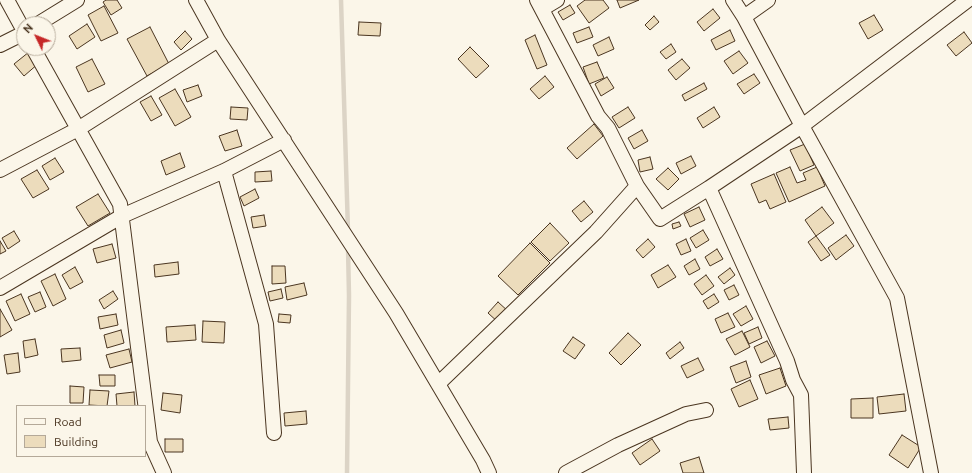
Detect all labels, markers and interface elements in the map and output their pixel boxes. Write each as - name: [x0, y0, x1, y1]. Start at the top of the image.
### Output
- north arrow: [16, 16, 56, 56]
- text: N: [21, 21, 35, 36]
- legend: [16, 405, 146, 457]
- text: Road: [54, 415, 82, 428]
- text: Building: [54, 435, 98, 448]

